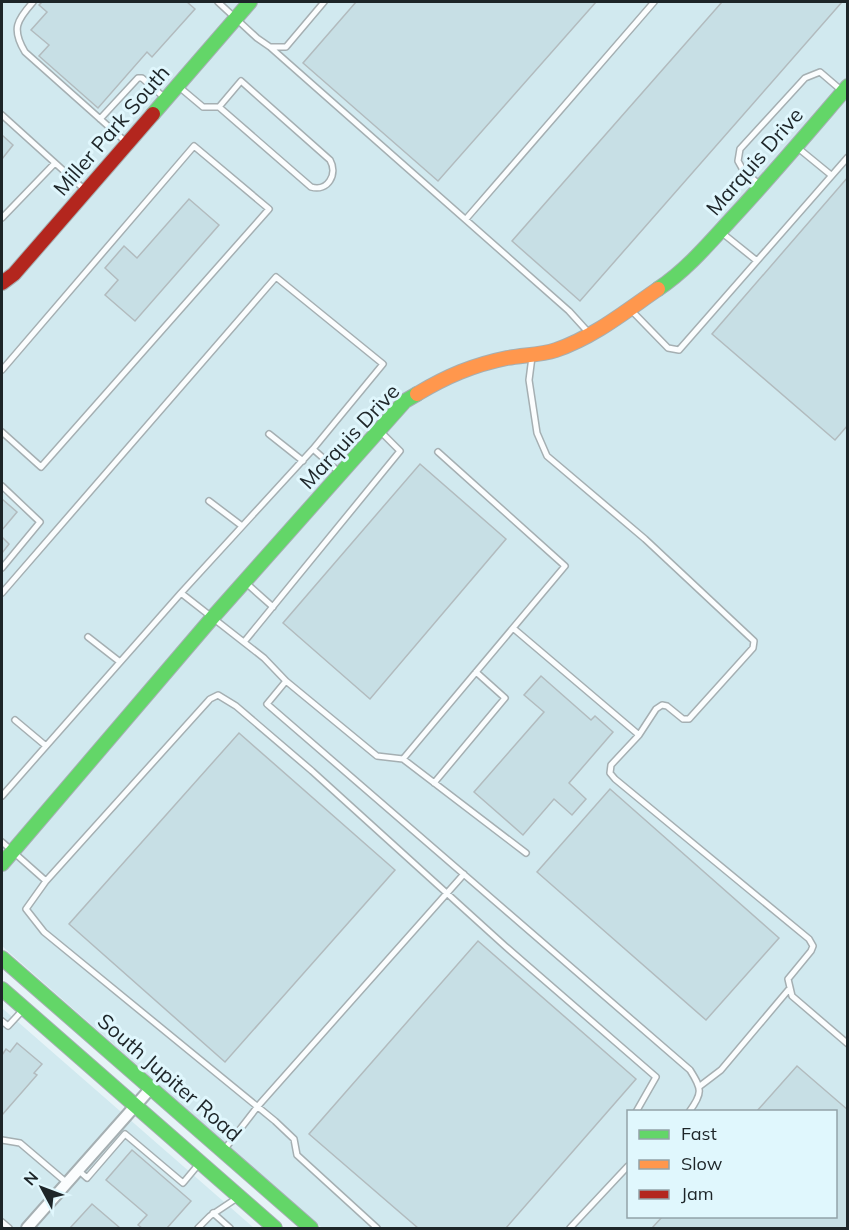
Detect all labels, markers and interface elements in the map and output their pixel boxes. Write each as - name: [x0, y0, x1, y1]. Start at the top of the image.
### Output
- street label: Miller Park South: [47, 60, 175, 200]
- street label: Marquis Drive: [700, 102, 808, 220]
- street label: Marquis Drive: [294, 378, 404, 494]
- street label: South Jupiter Road: [93, 1007, 247, 1147]
- legend: [627, 1110, 837, 1218]
- text: Fast: [681, 1122, 717, 1145]
- text: Slow: [681, 1152, 723, 1175]
- north arrow: [12, 1158, 72, 1218]
- text: N: [19, 1167, 42, 1189]
- text: Jam: [681, 1182, 714, 1205]

